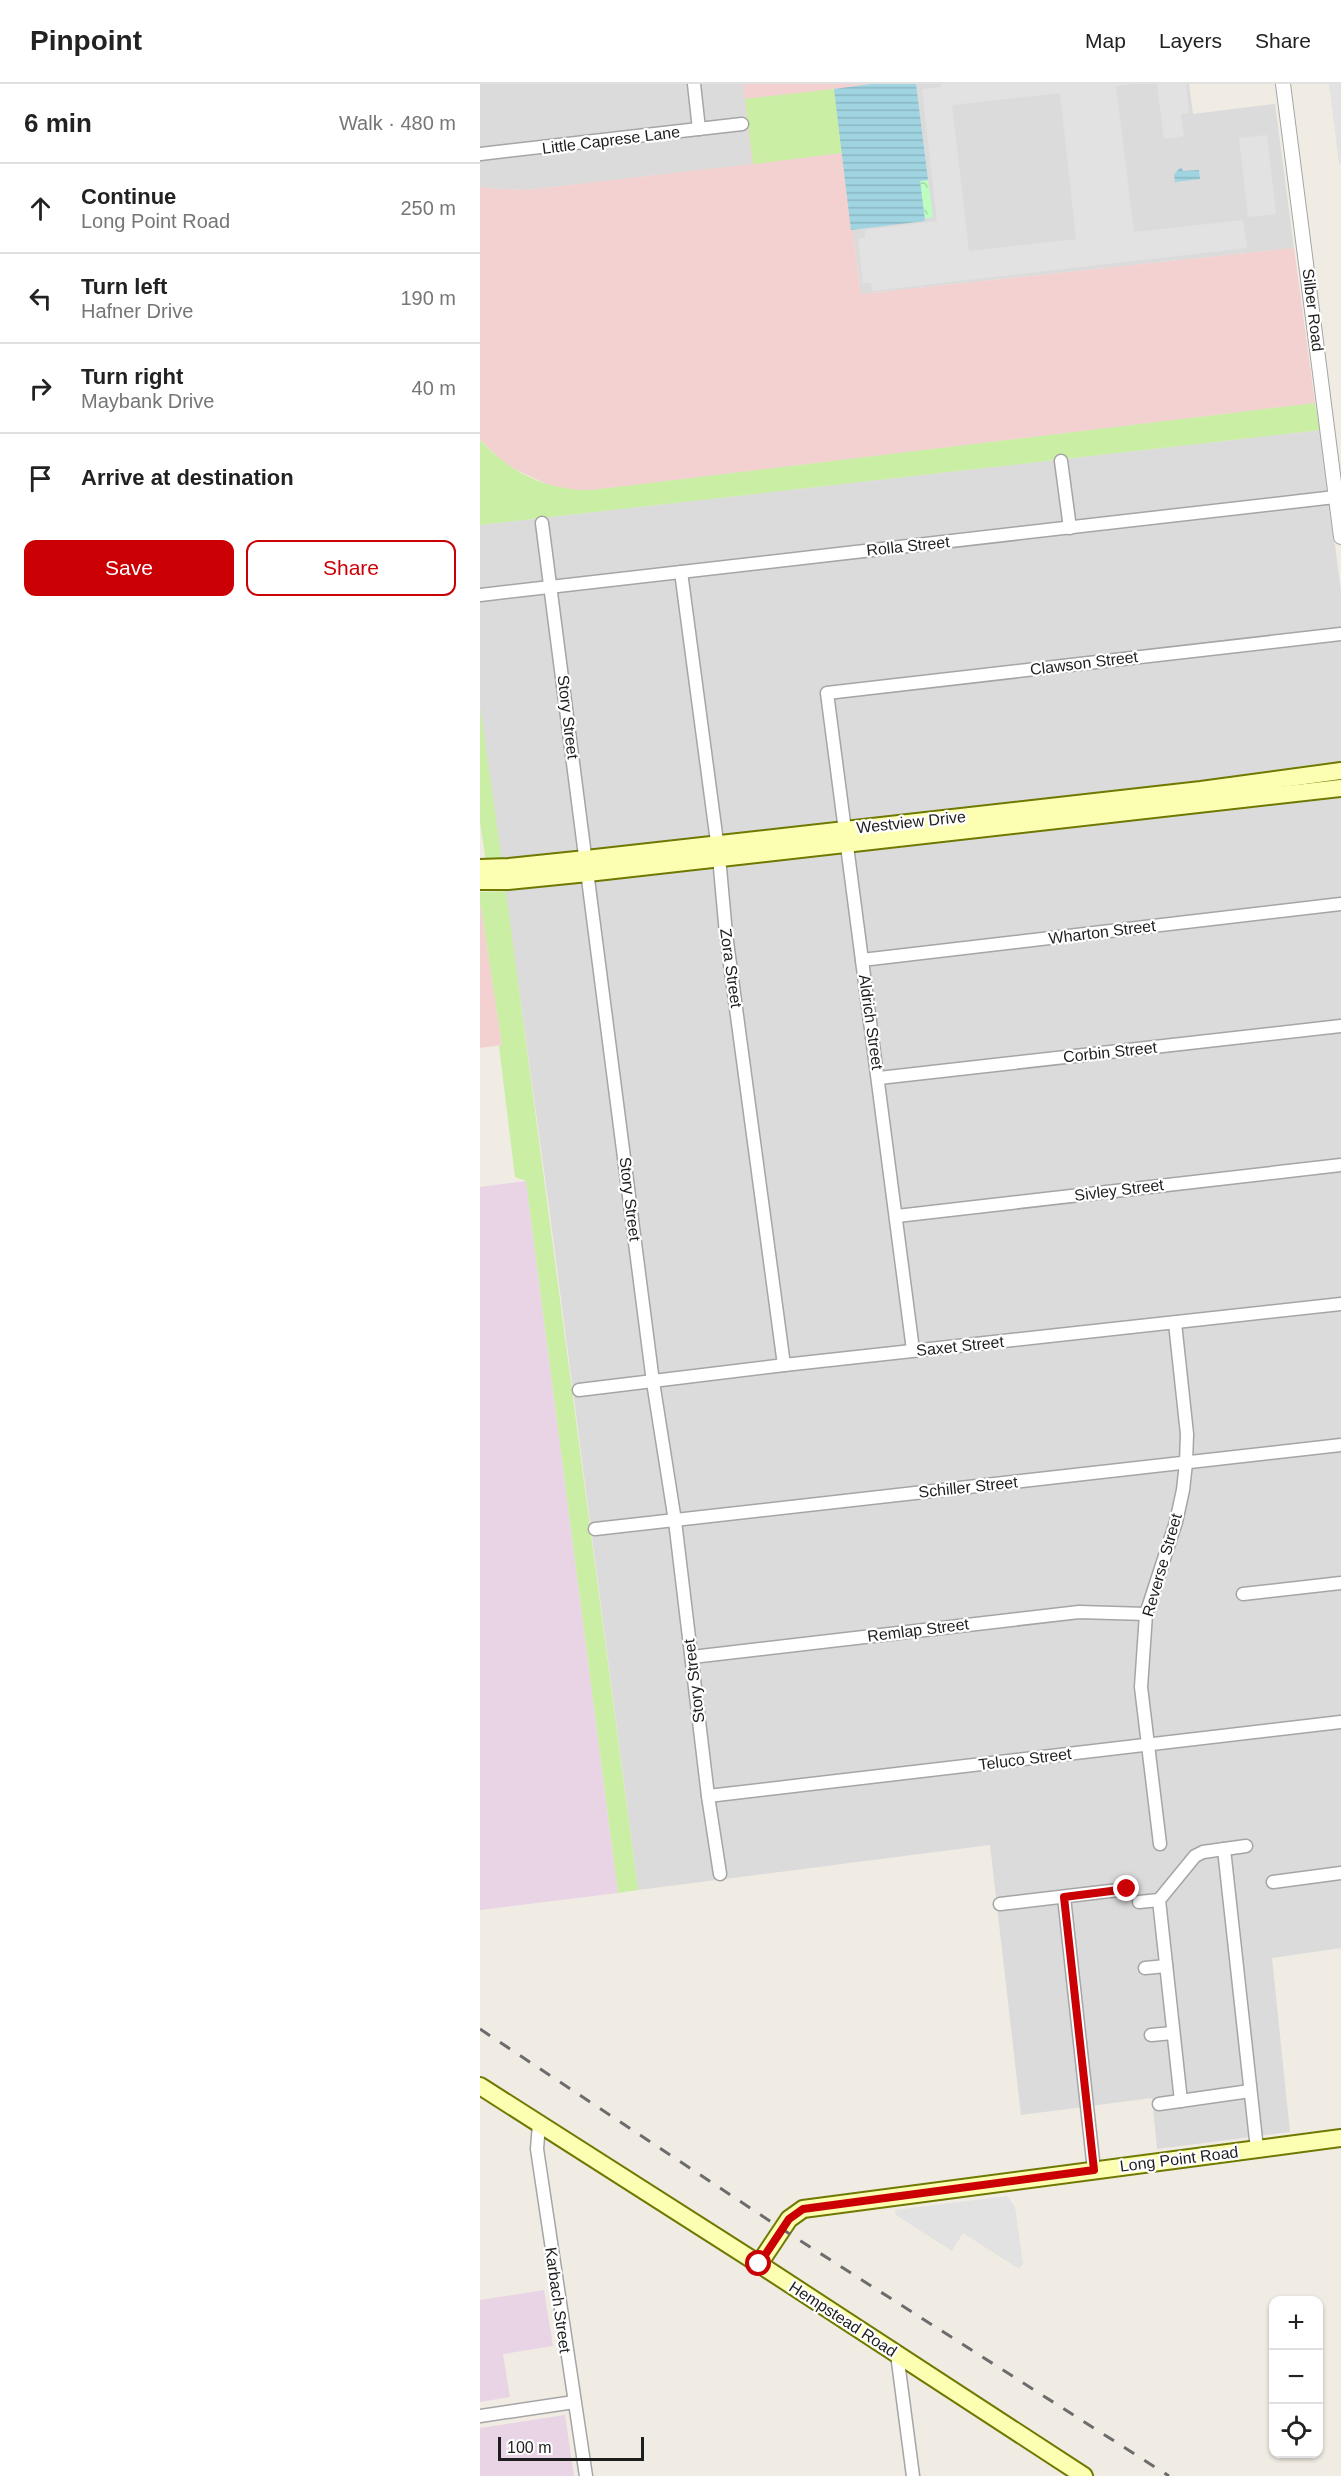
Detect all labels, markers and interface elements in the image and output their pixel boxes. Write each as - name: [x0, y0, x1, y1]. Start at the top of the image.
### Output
- text: Pinpoint: [30, 25, 142, 56]
- text: Map: [1085, 29, 1126, 52]
- text: Layers: [1159, 29, 1222, 52]
- text: Share: [1255, 29, 1311, 52]
- text: 6 min: [24, 108, 92, 138]
- text: Walk · 480 m: [339, 112, 456, 134]
- street label: Little Caprese Lane: [541, 123, 681, 157]
- text: Continue: [81, 184, 176, 209]
- icon: ahead: [24, 192, 57, 225]
- text: 250 m: [400, 197, 456, 219]
- text: Long Point Road: [81, 210, 230, 232]
- street label: Silber Road: [1299, 267, 1327, 353]
- text: Turn left: [81, 274, 167, 299]
- icon: left: [24, 282, 57, 315]
- text: 190 m: [400, 287, 456, 309]
- text: Hafner Drive: [81, 300, 193, 322]
- text: Turn right: [81, 364, 183, 389]
- icon: right: [24, 372, 57, 405]
- text: 40 m: [412, 377, 456, 399]
- text: Maybank Drive: [81, 390, 214, 412]
- icon: arrive: [24, 462, 57, 495]
- text: Arrive at destination: [81, 465, 294, 490]
- street label: Rolla Street: [866, 533, 951, 559]
- button: Save: [24, 540, 234, 596]
- button: Share: [246, 540, 456, 596]
- street label: Clawson Street: [1029, 648, 1139, 678]
- street label: Story Street: [554, 674, 582, 761]
- street label: Westview Drive: [855, 808, 967, 836]
- street label: Wharton Street: [1048, 917, 1157, 947]
- street label: Zora Street: [717, 927, 745, 1009]
- street label: Aldrich Street: [856, 973, 886, 1071]
- street label: Corbin Street: [1062, 1039, 1158, 1065]
- street label: Story Street: [616, 1156, 644, 1243]
- street label: Sivley Street: [1073, 1176, 1165, 1204]
- street label: Saxet Street: [915, 1333, 1005, 1359]
- street label: Schiller Street: [918, 1473, 1019, 1501]
- street label: Reverse Street: [1139, 1511, 1185, 1619]
- street label: Remlap Street: [866, 1615, 970, 1645]
- street label: Story Street: [680, 1637, 708, 1724]
- street label: Teluco Street: [978, 1745, 1073, 1773]
- route end: [1113, 1875, 1139, 1901]
- street label: Long Point Road: [1119, 2143, 1239, 2175]
- street label: Karbach Street: [542, 2246, 574, 2355]
- route start: [745, 2250, 771, 2276]
- street label: Hempstead Road: [786, 2278, 900, 2360]
- map controls: [1269, 2296, 1323, 2458]
- button: +: [1269, 2296, 1323, 2350]
- button: −: [1269, 2350, 1323, 2404]
- button: locate: [1269, 2404, 1323, 2458]
- scale bar: [498, 2434, 644, 2462]
- text: 100 m: [507, 2439, 551, 2456]

